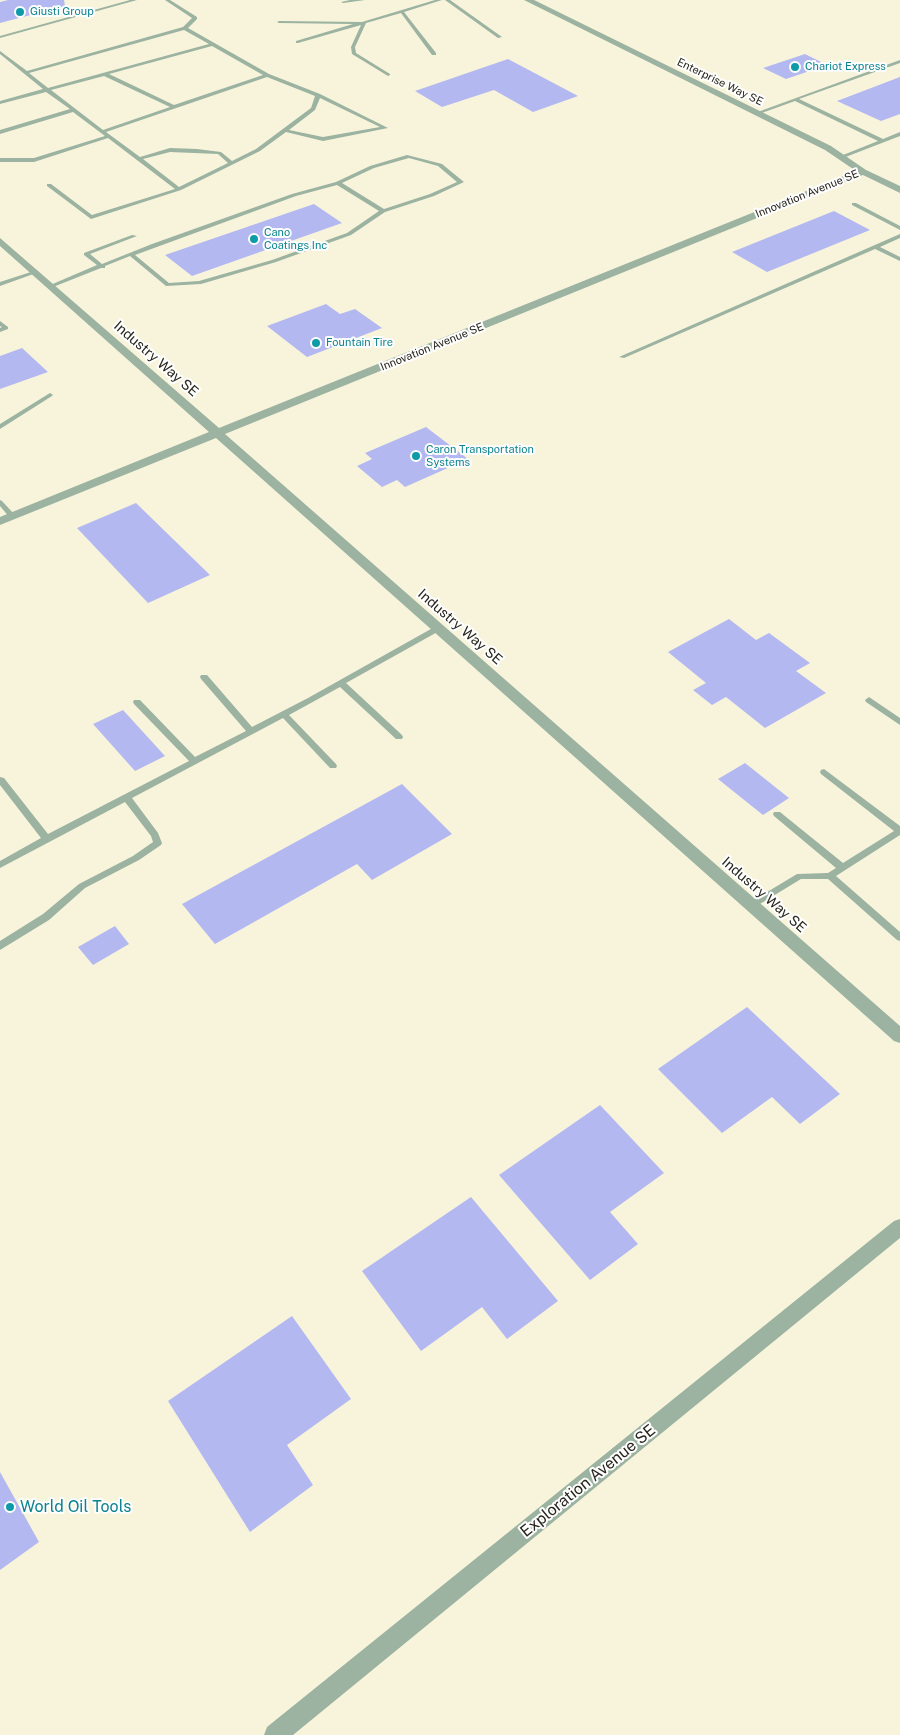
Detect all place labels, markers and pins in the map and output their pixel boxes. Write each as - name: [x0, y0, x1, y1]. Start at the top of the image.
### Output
- place label: Giusti Group: [30, 5, 94, 19]
- marker: Giusti Group: [14, 6, 26, 18]
- place label: Chariot Express: [805, 60, 886, 74]
- marker: Chariot Express: [789, 61, 801, 73]
- place label: Cano Coatings Inc: [264, 226, 327, 252]
- marker: Cano Coatings Inc: [248, 233, 260, 245]
- place label: Fountain Tire: [326, 336, 393, 350]
- marker: Fountain Tire: [310, 337, 322, 349]
- place label: Caron Transportation Systems: [426, 443, 534, 469]
- marker: Caron Transportation Systems: [410, 450, 422, 462]
- place label: World Oil Tools: [20, 1497, 131, 1517]
- marker: World Oil Tools: [4, 1501, 16, 1513]

